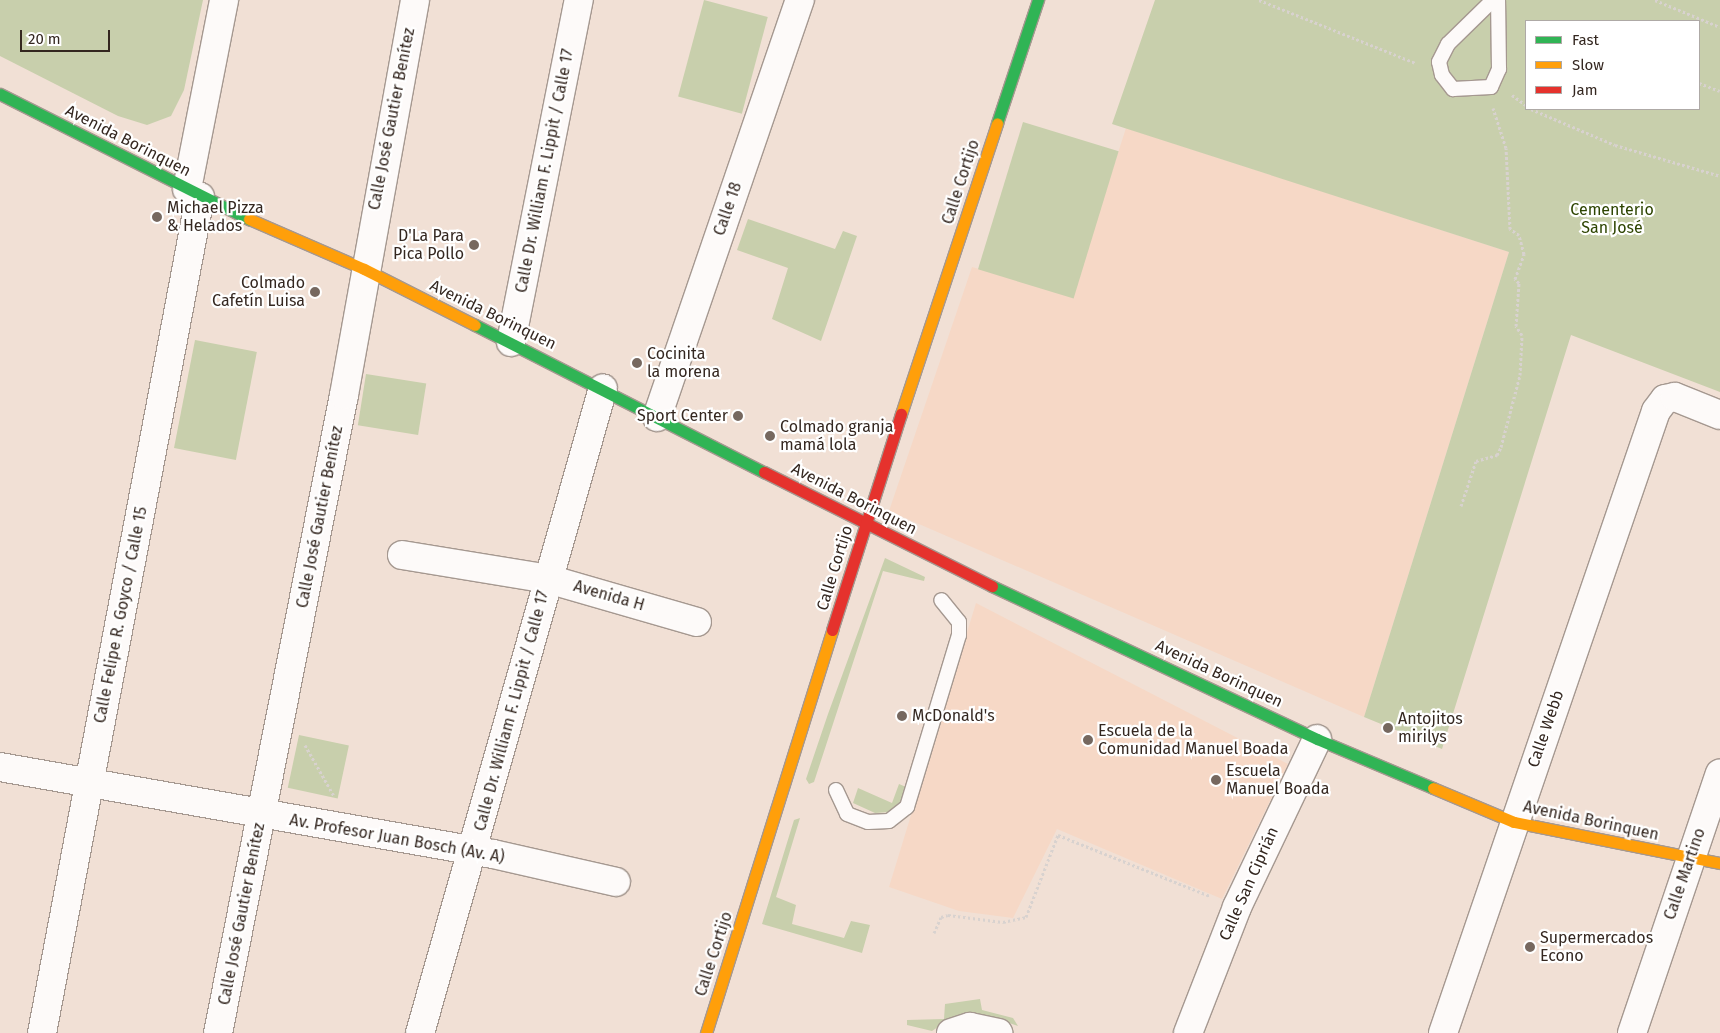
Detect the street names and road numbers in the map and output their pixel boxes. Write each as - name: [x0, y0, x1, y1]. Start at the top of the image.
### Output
- street label: Calle José Gautier Benítez: [365, 26, 419, 212]
- street label: Calle Dr. William F. Lippit / Calle 17: [512, 47, 578, 295]
- street label: Avenida Borinquen: [62, 101, 194, 181]
- street label: Calle Cortijo: [938, 137, 984, 227]
- street label: Calle 18: [710, 180, 746, 238]
- street label: Avenida Borinquen: [427, 276, 559, 354]
- street label: Calle José Gautier Benítez: [293, 424, 347, 610]
- street label: Avenida Borinquen: [788, 459, 920, 539]
- street label: Calle Felipe R. Goyco / Calle 15: [91, 505, 151, 725]
- street label: Calle Cortijo: [813, 523, 857, 613]
- street label: Avenida H: [571, 577, 647, 615]
- street label: Calle Dr. William F. Lippit / Calle 17: [471, 589, 553, 833]
- street label: Avenida Borinquen: [1152, 636, 1286, 712]
- street label: Calle Webb: [1524, 688, 1568, 770]
- street label: Avenida Borinquen: [1521, 797, 1661, 845]
- street label: Av. Profesor Juan Bosch (Av. A): [288, 811, 506, 867]
- street label: Calle José Gautier Benítez: [215, 821, 269, 1007]
- street label: Calle San Ciprián: [1215, 824, 1283, 944]
- street label: Calle Martino: [1660, 826, 1710, 922]
- street label: Calle Cortijo: [691, 909, 737, 999]

